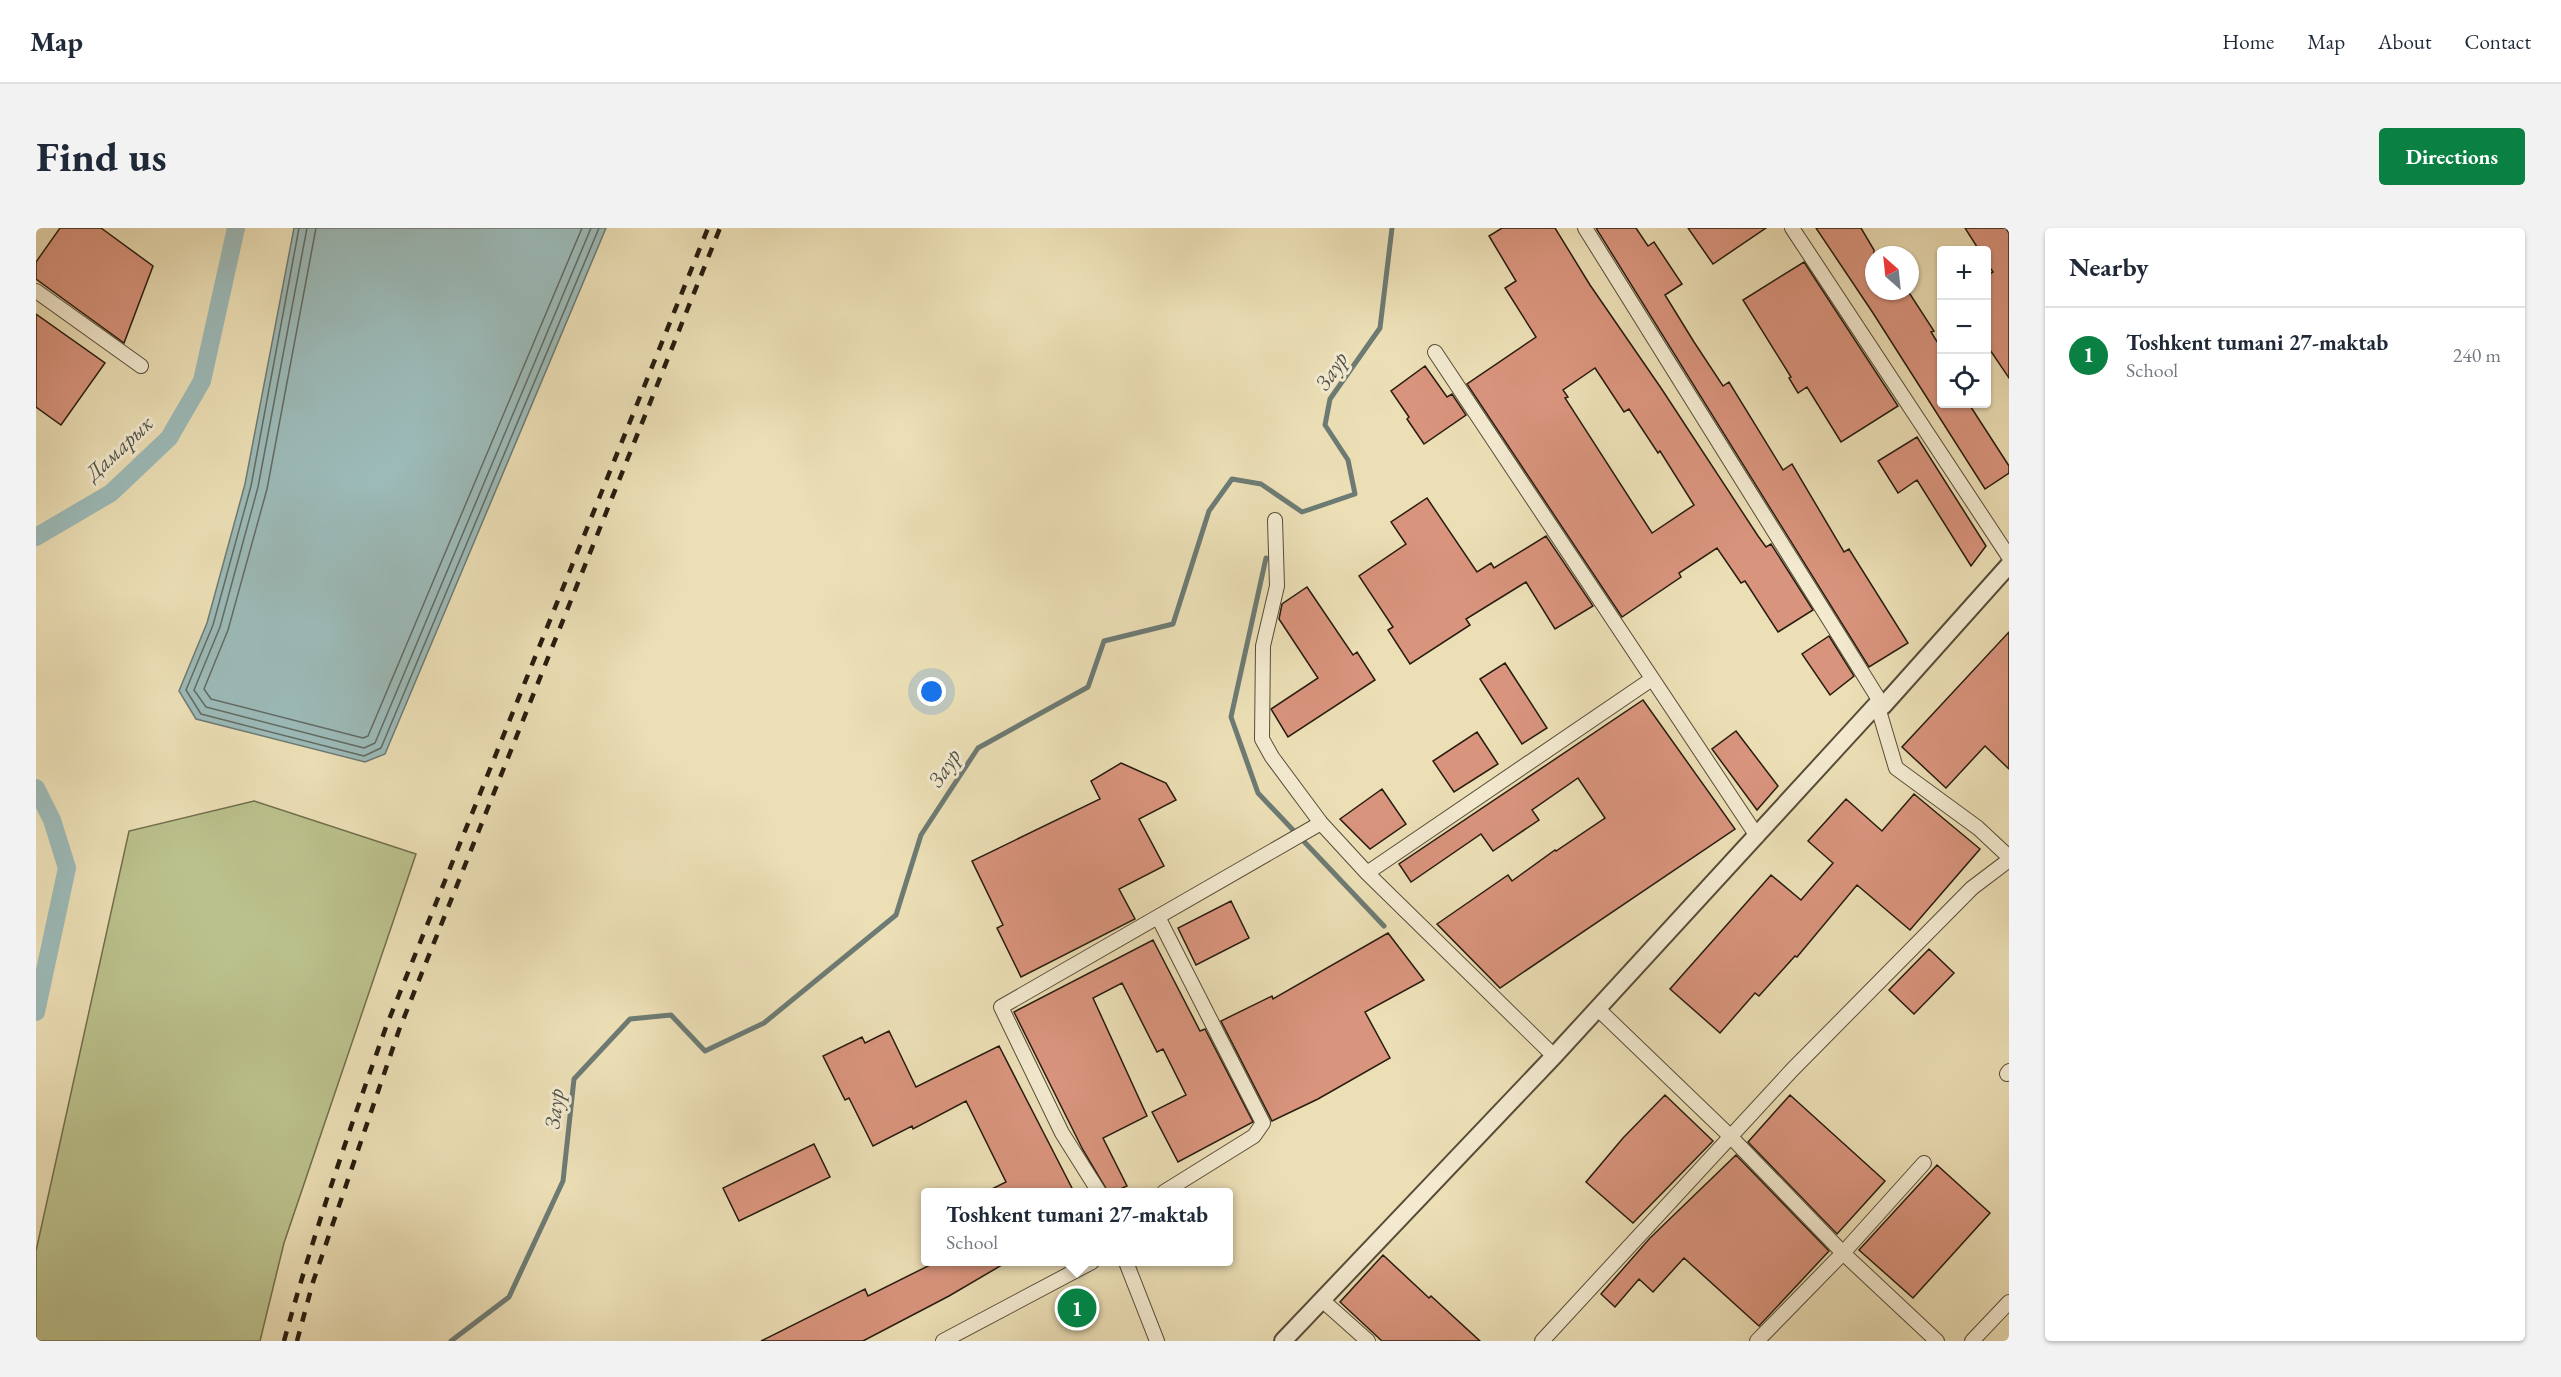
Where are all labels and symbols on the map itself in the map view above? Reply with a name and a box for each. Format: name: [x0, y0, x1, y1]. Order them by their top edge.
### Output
north arrow: [1865, 246, 1919, 300]
water label: Заур: [1308, 346, 1354, 396]
water label: Дамарык: [77, 409, 160, 488]
your location: [917, 677, 946, 706]
water label: Заур: [921, 743, 967, 793]
water label: Заур: [537, 1087, 571, 1131]
pin: 1: [1058, 1286, 1096, 1330]

